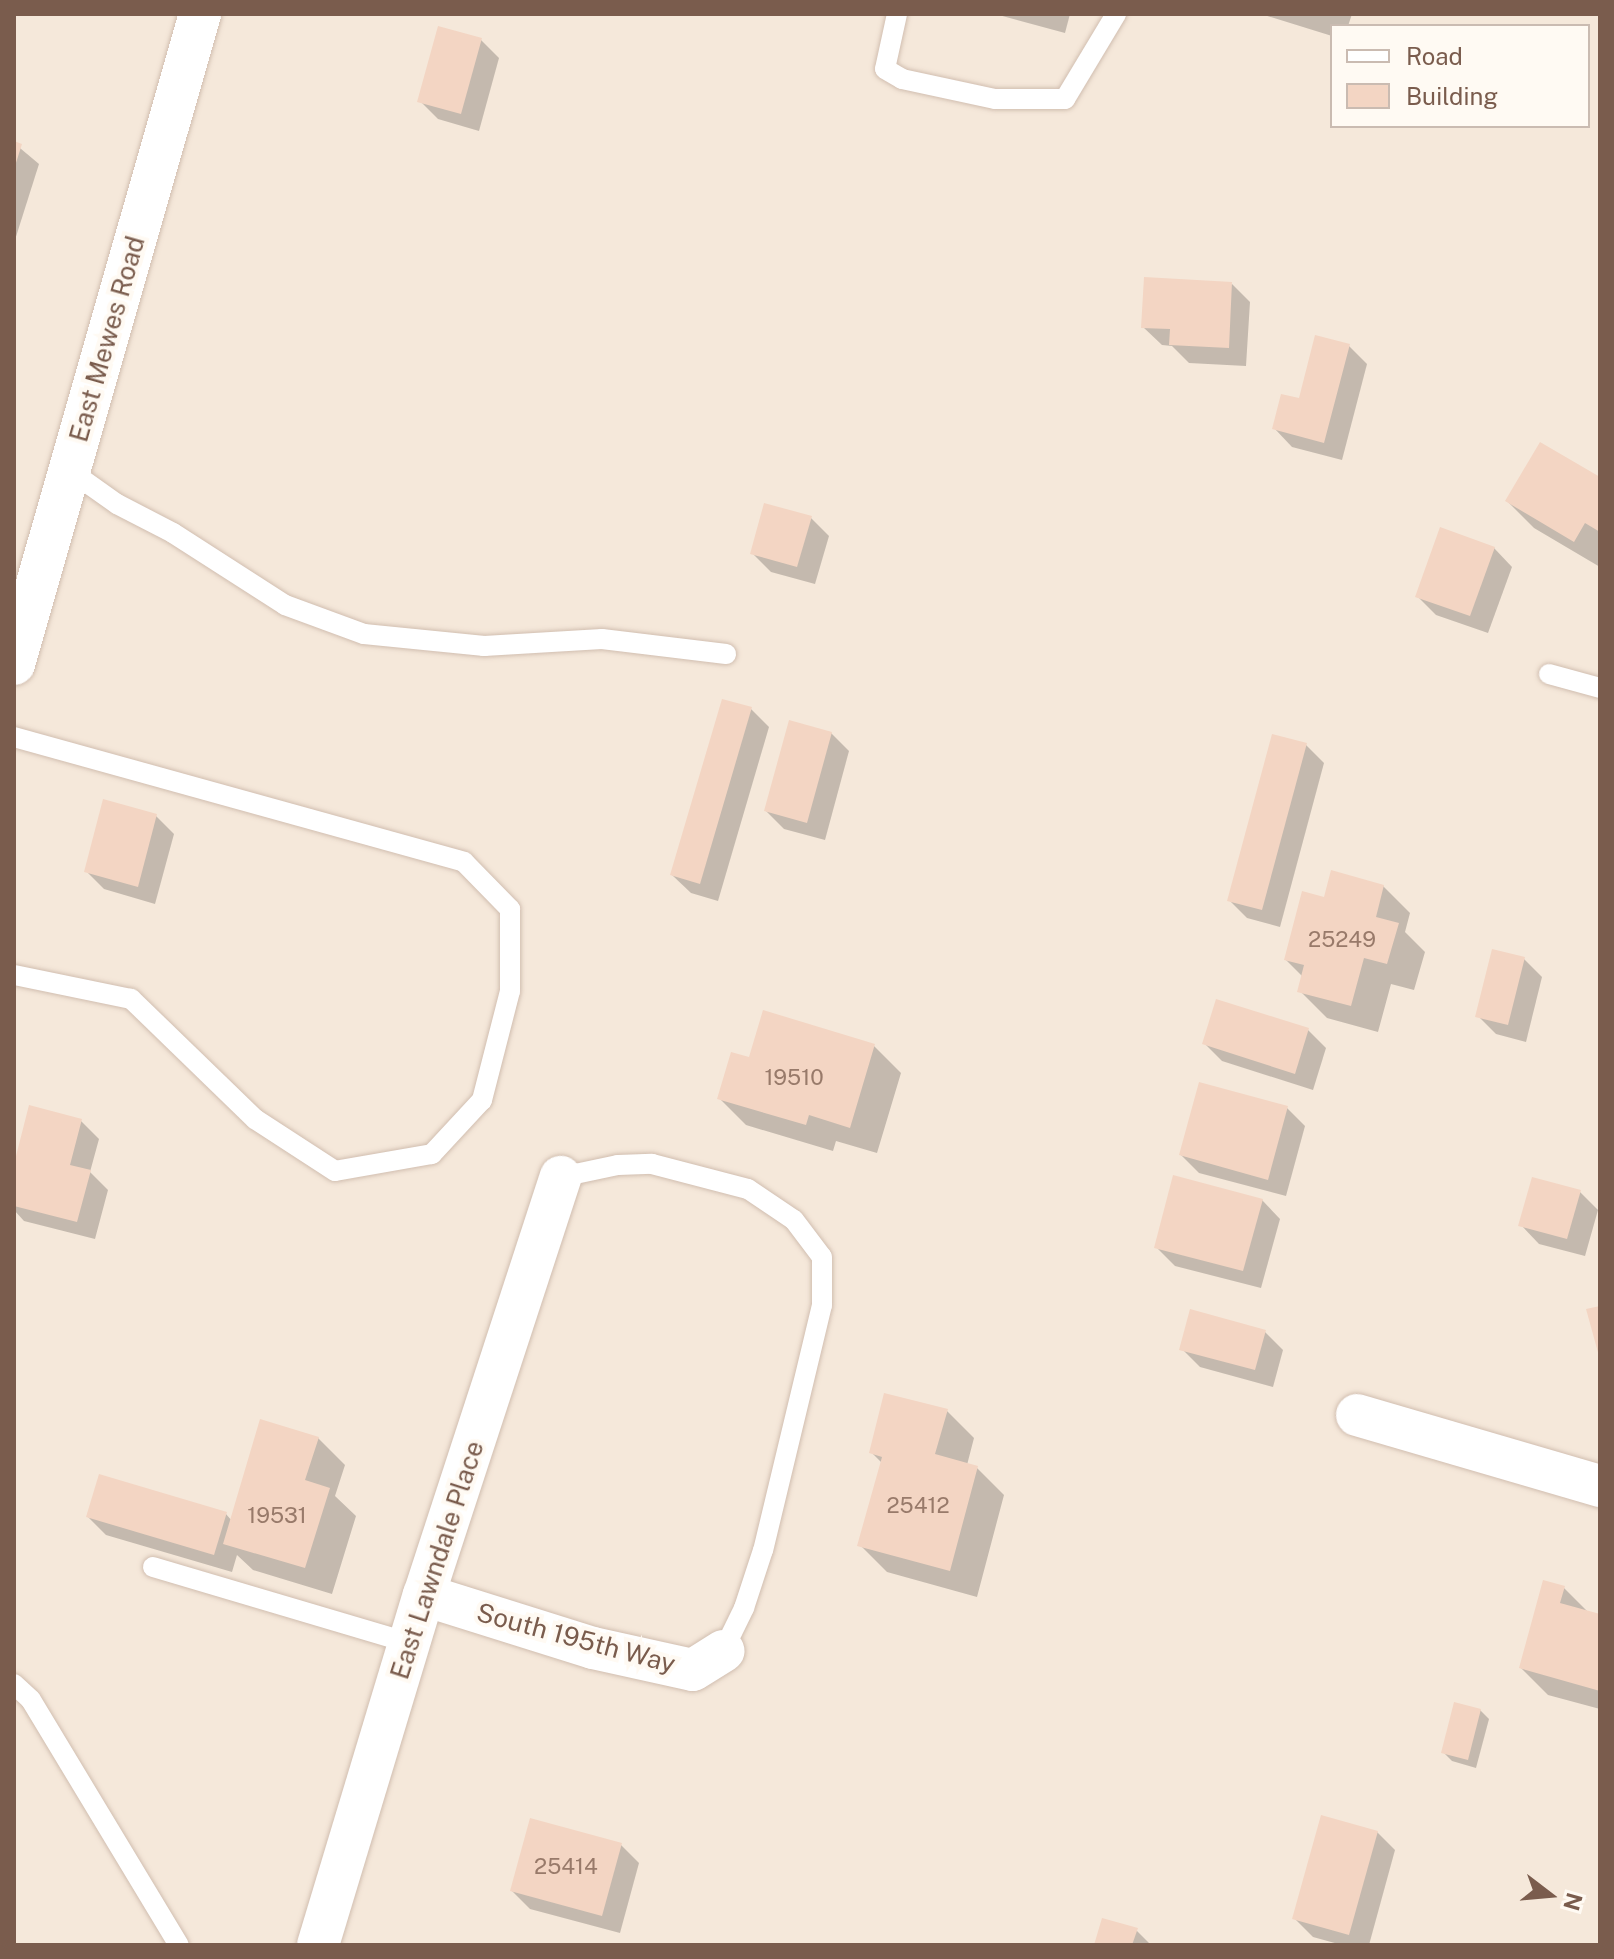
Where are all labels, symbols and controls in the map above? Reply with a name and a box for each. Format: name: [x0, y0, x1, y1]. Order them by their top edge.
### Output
legend: [1330, 24, 1590, 128]
text: Road: [1406, 42, 1463, 70]
text: Building: [1406, 82, 1498, 110]
street label: East Mewes Road: [63, 233, 151, 445]
house number: 25249: [1308, 927, 1376, 953]
house number: 19510: [764, 1065, 824, 1091]
street label: East Lawndale Place: [384, 1437, 490, 1683]
house number: 25412: [886, 1493, 950, 1519]
house number: 19531: [247, 1503, 307, 1529]
street label: South 195th Way: [473, 1596, 679, 1680]
house number: 25414: [534, 1854, 598, 1880]
north arrow: [1510, 1855, 1590, 1935]
text: N: [1558, 1890, 1588, 1913]

